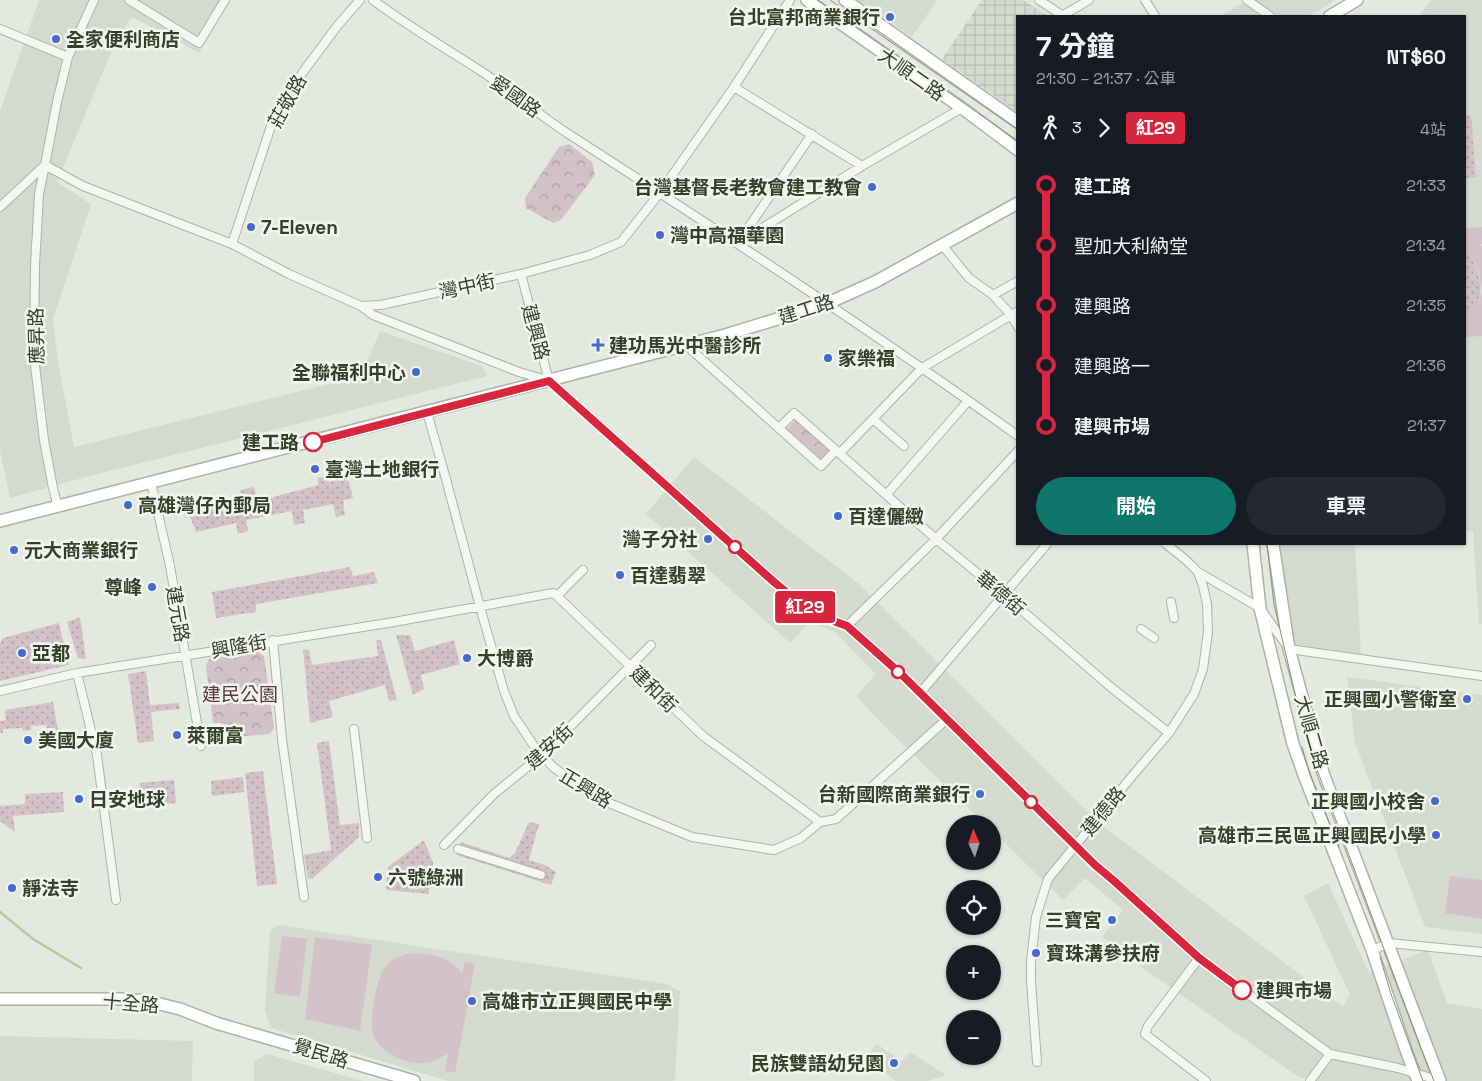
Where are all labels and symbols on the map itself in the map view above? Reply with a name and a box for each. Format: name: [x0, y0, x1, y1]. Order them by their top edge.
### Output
place label: 台北富邦商業銀行: [728, 5, 880, 30]
marker: 台北富邦商業銀行: [884, 11, 896, 23]
place label: 全家便利商店: [66, 27, 180, 52]
marker: 全家便利商店: [50, 33, 62, 45]
street label: 大順二路: [873, 42, 950, 106]
street label: 莊敬路: [263, 70, 312, 132]
street label: 愛國路: [485, 70, 546, 123]
place label: 台灣基督長老教會建工教會: [634, 175, 862, 200]
marker: 台灣基督長老教會建工教會: [866, 181, 878, 193]
place label: 7-Eleven: [261, 215, 338, 240]
marker: 7-Eleven: [245, 221, 257, 233]
place label: 灣中高福華園: [670, 223, 784, 248]
marker: 灣中高福華園: [654, 229, 666, 241]
street label: 灣中街: [437, 268, 498, 305]
street label: 建工路: [775, 289, 837, 330]
street label: 建興路: [516, 301, 555, 363]
street label: 應昇路: [24, 307, 49, 365]
place label: 建功馬光中醫診所: [609, 333, 761, 358]
marker: 建功馬光中醫診所: [591, 338, 605, 352]
place label: 家樂福: [838, 346, 895, 371]
marker: 家樂福: [822, 352, 834, 364]
place label: 全聯福利中心: [292, 360, 406, 385]
marker: 全聯福利中心: [410, 366, 422, 378]
place label: 建工路: [242, 430, 299, 455]
marker: 建工路: [303, 432, 323, 452]
place label: 臺灣土地銀行: [325, 457, 439, 482]
marker: 臺灣土地銀行: [309, 463, 321, 475]
place label: 高雄灣仔內郵局: [138, 493, 271, 518]
marker: 高雄灣仔內郵局: [122, 499, 134, 511]
place label: 百達儷緻: [848, 504, 924, 529]
marker: 百達儷緻: [832, 510, 844, 522]
place label: 灣子分社: [622, 527, 698, 552]
marker: 灣子分社: [702, 533, 714, 545]
place label: 元大商業銀行: [24, 538, 138, 563]
unlabelled marker: [728, 540, 742, 554]
marker: 元大商業銀行: [8, 544, 20, 556]
place label: 百達翡翠: [630, 563, 706, 588]
street label: 華德街: [971, 565, 1031, 621]
marker: 百達翡翠: [614, 569, 626, 581]
place label: 尊峰: [104, 575, 142, 600]
marker: 尊峰: [146, 581, 158, 593]
street label: 建元路: [160, 584, 195, 644]
line badge: 紅29: [776, 591, 834, 623]
street label: 興隆街: [209, 629, 269, 664]
place label: 亞都: [32, 641, 70, 666]
place label: 大博爵: [477, 646, 534, 671]
marker: 亞都: [16, 647, 28, 659]
marker: 大博爵: [461, 652, 473, 664]
street label: 建和街: [624, 661, 683, 718]
unlabelled marker: [891, 665, 905, 679]
park label: 建民公園: [202, 682, 278, 707]
place label: 正興國小警衛室: [1324, 687, 1457, 712]
street label: 大順二路: [1289, 692, 1334, 772]
marker: 正興國小警衛室: [1461, 693, 1473, 705]
street label: 建安街: [520, 718, 579, 775]
place label: 萊爾富: [187, 723, 244, 748]
place label: 美國大廈: [38, 728, 114, 753]
marker: 萊爾富: [171, 729, 183, 741]
marker: 美國大廈: [22, 734, 34, 746]
street label: 正興路: [555, 763, 617, 814]
street label: 建德路: [1076, 781, 1131, 841]
place label: 台新國際商業銀行: [818, 782, 970, 807]
place label: 日安地球: [89, 787, 165, 812]
marker: 台新國際商業銀行: [974, 788, 986, 800]
place label: 正興國小校舍: [1311, 789, 1425, 814]
marker: 日安地球: [73, 793, 85, 805]
unlabelled marker: [1024, 795, 1038, 809]
marker: 正興國小校舍: [1429, 795, 1441, 807]
north arrow: [946, 815, 1001, 870]
place label: 高雄市三民區正興國民小學: [1198, 823, 1426, 848]
marker: 高雄市三民區正興國民小學: [1430, 829, 1442, 841]
place label: 六號綠洲: [388, 865, 464, 890]
marker: 六號綠洲: [372, 871, 384, 883]
place label: 靜法寺: [22, 876, 79, 901]
marker: 靜法寺: [6, 882, 18, 894]
place label: 三寶宮: [1045, 908, 1102, 933]
marker: 三寶宮: [1106, 914, 1118, 926]
place label: 寶珠溝參扶府: [1046, 941, 1160, 966]
marker: 寶珠溝參扶府: [1030, 947, 1042, 959]
place label: 建興市場: [1256, 978, 1332, 1003]
marker: 建興市場: [1232, 980, 1252, 1000]
street label: 十全路: [101, 989, 160, 1018]
place label: 高雄市立正興國民中學: [482, 989, 672, 1014]
marker: 高雄市立正興國民中學: [466, 995, 478, 1007]
street label: 覺民路: [290, 1033, 352, 1074]
place label: 民族雙語幼兒園: [751, 1051, 884, 1076]
marker: 民族雙語幼兒園: [888, 1057, 900, 1069]

